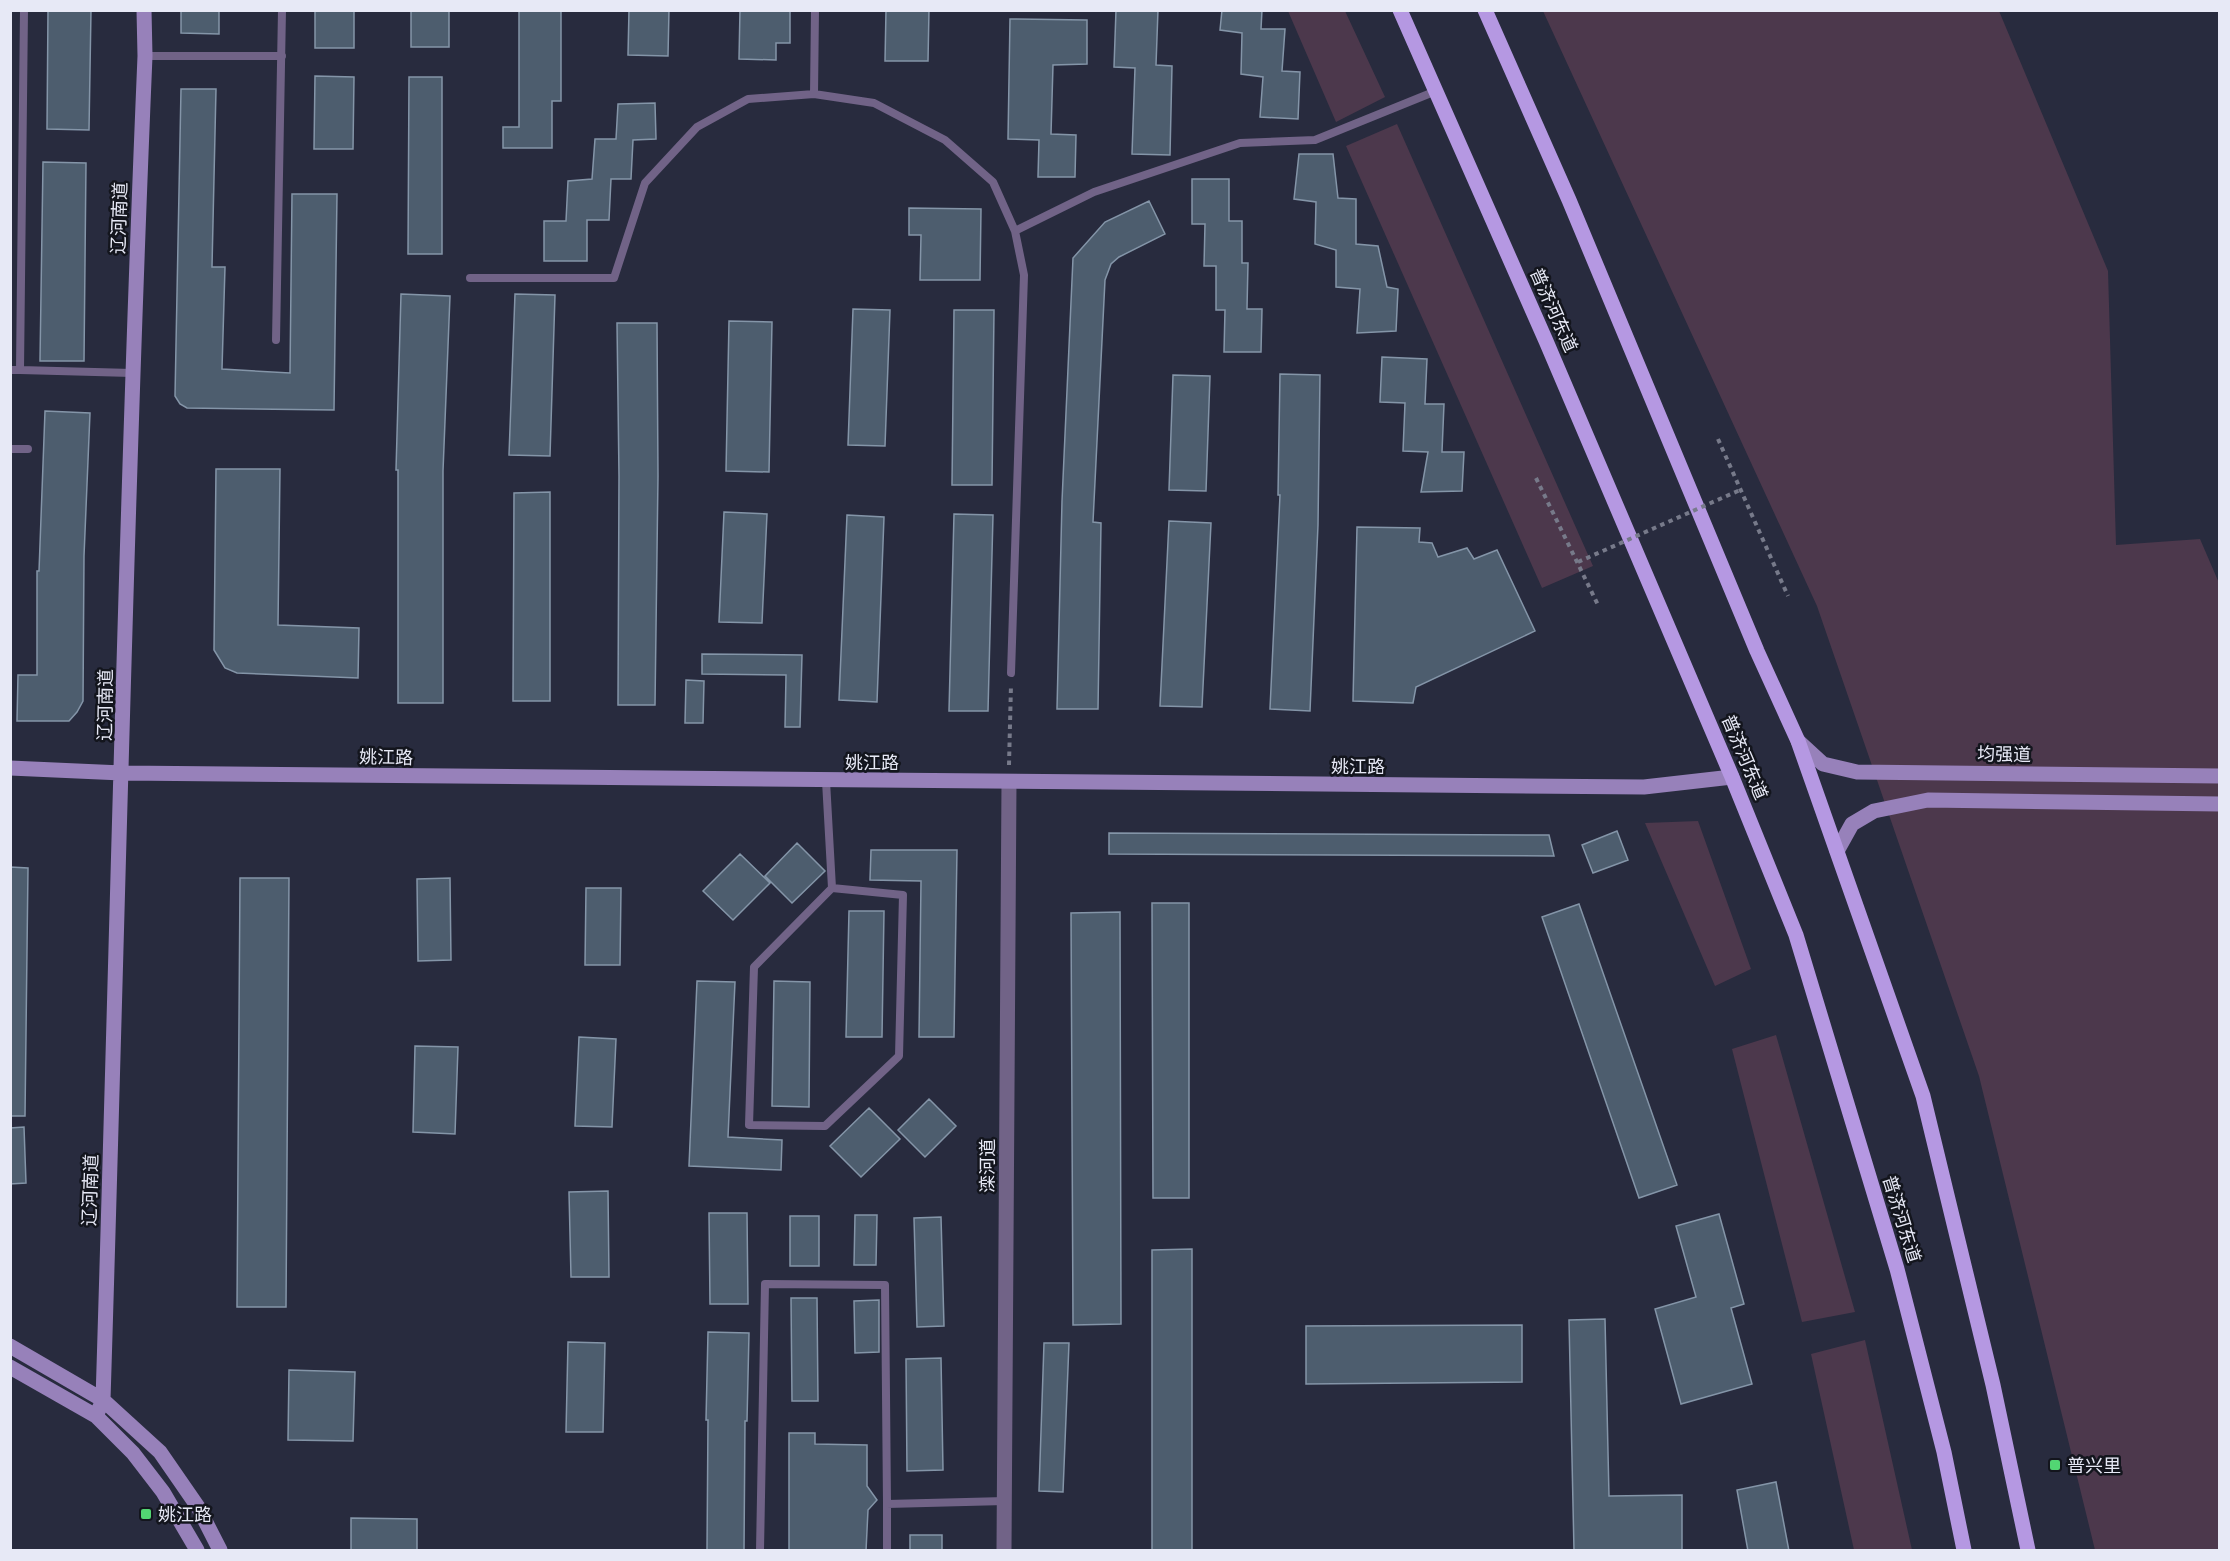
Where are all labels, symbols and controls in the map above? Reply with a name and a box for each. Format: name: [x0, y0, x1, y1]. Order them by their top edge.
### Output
street label: 辽河南道: [106, 182, 132, 254]
street label: 普济河东道: [1525, 264, 1583, 356]
street label: 辽河南道: [93, 669, 117, 741]
street label: 普济河东道: [1717, 711, 1773, 803]
street label: 均强道: [1977, 742, 2031, 766]
street label: 姚江路: [359, 745, 413, 769]
street label: 姚江路: [845, 751, 899, 774]
street label: 姚江路: [1331, 755, 1385, 778]
street label: 滦河道: [976, 1139, 999, 1193]
street label: 辽河南道: [77, 1154, 103, 1226]
street label: 普济河东道: [1878, 1173, 1926, 1265]
place label: 普兴里: [2067, 1454, 2121, 1477]
marker: 普兴里: [2048, 1458, 2062, 1472]
place label: 姚江路: [158, 1503, 212, 1526]
marker: 姚江路: [139, 1507, 153, 1521]

